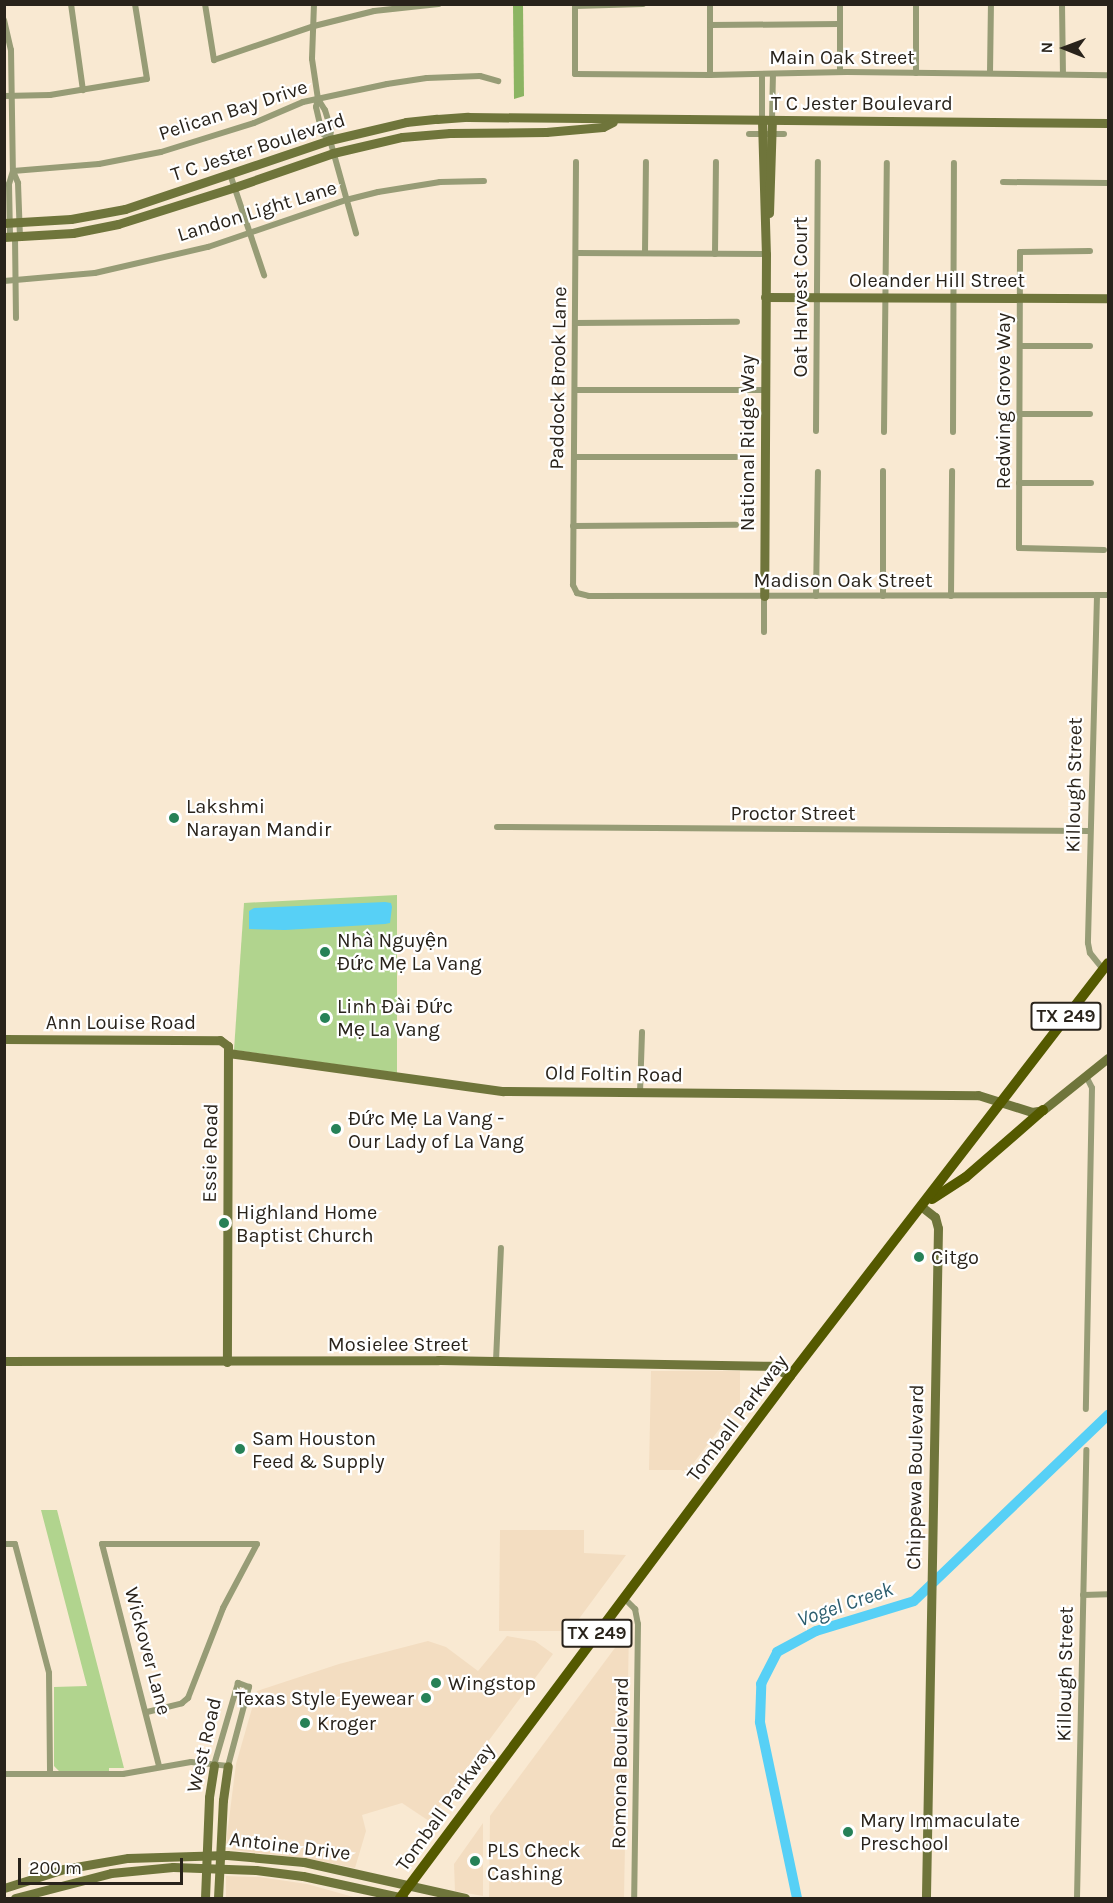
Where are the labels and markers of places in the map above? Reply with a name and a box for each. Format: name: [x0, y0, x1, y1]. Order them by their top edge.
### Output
place label: Lakshmi Narayan Mandir: [186, 795, 331, 842]
marker: Lakshmi Narayan Mandir: [167, 811, 181, 825]
place label: Nhà Nguyện Đức Mẹ La Vang: [337, 928, 479, 975]
marker: Nhà Nguyện Đức Mẹ La Vang: [318, 945, 332, 959]
place label: Linh Đài Đức Mẹ La Vang: [337, 994, 452, 1041]
marker: Linh Đài Đức Mẹ La Vang: [318, 1011, 332, 1025]
place label: Đức Mẹ La Vang - Our Lady of La Vang: [348, 1106, 524, 1153]
marker: Đức Mẹ La Vang - Our Lady of La Vang: [329, 1122, 343, 1136]
place label: Highland Home Baptist Church: [236, 1200, 377, 1247]
marker: Highland Home Baptist Church: [217, 1216, 231, 1230]
place label: Citgo: [931, 1245, 979, 1269]
marker: Citgo: [912, 1250, 926, 1264]
place label: Sam Houston Feed & Supply: [252, 1426, 385, 1473]
marker: Sam Houston Feed & Supply: [233, 1442, 247, 1456]
place label: Wingstop: [448, 1671, 536, 1695]
marker: Wingstop: [429, 1676, 443, 1690]
place label: Texas Style Eyewear: [235, 1686, 414, 1710]
marker: Texas Style Eyewear: [419, 1691, 433, 1705]
place label: Kroger: [317, 1711, 376, 1735]
marker: Kroger: [298, 1716, 312, 1730]
place label: Mary Immaculate Preschool: [860, 1808, 1020, 1855]
marker: Mary Immaculate Preschool: [841, 1825, 855, 1839]
place label: PLS Check Cashing: [487, 1838, 580, 1885]
marker: PLS Check Cashing: [468, 1854, 482, 1868]

